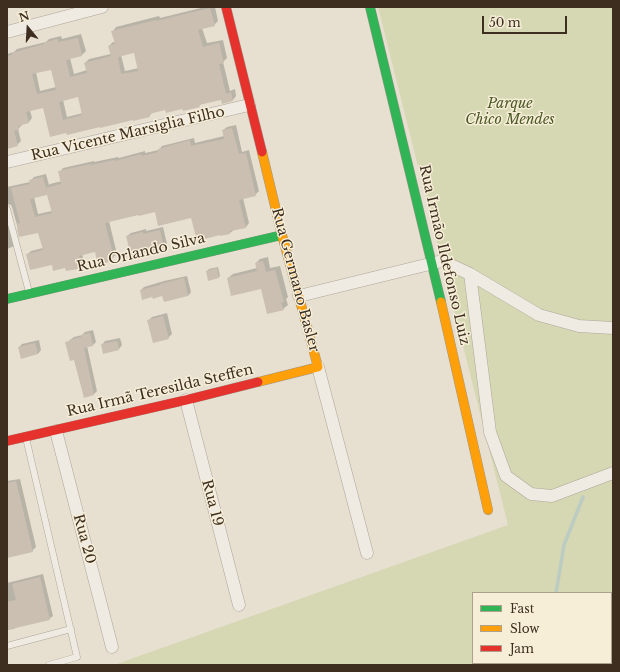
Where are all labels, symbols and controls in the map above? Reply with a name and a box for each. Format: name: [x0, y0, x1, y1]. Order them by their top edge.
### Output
north arrow: [8, 8, 48, 48]
text: N: [17, 8, 31, 25]
scale bar: [484, 8, 569, 34]
text: 50 m: [489, 15, 521, 30]
park label: Parque Chico Mendes: [465, 96, 555, 128]
street label: Rua Vicente Marsiglia Filho: [30, 104, 226, 164]
street label: Rua Irmão Ildefonso Luiz: [415, 163, 473, 347]
street label: Rua Germano Basler: [268, 206, 322, 354]
street label: Rua Orlando Silva: [75, 230, 207, 276]
street label: Rua Irmã Teresilda Steffen: [65, 361, 255, 421]
street label: Rua 19: [198, 478, 226, 528]
street label: Rua 20: [69, 512, 99, 566]
legend: [472, 592, 612, 664]
text: Fast: [510, 601, 534, 616]
text: Slow: [510, 621, 539, 636]
text: Jam: [510, 641, 534, 656]

